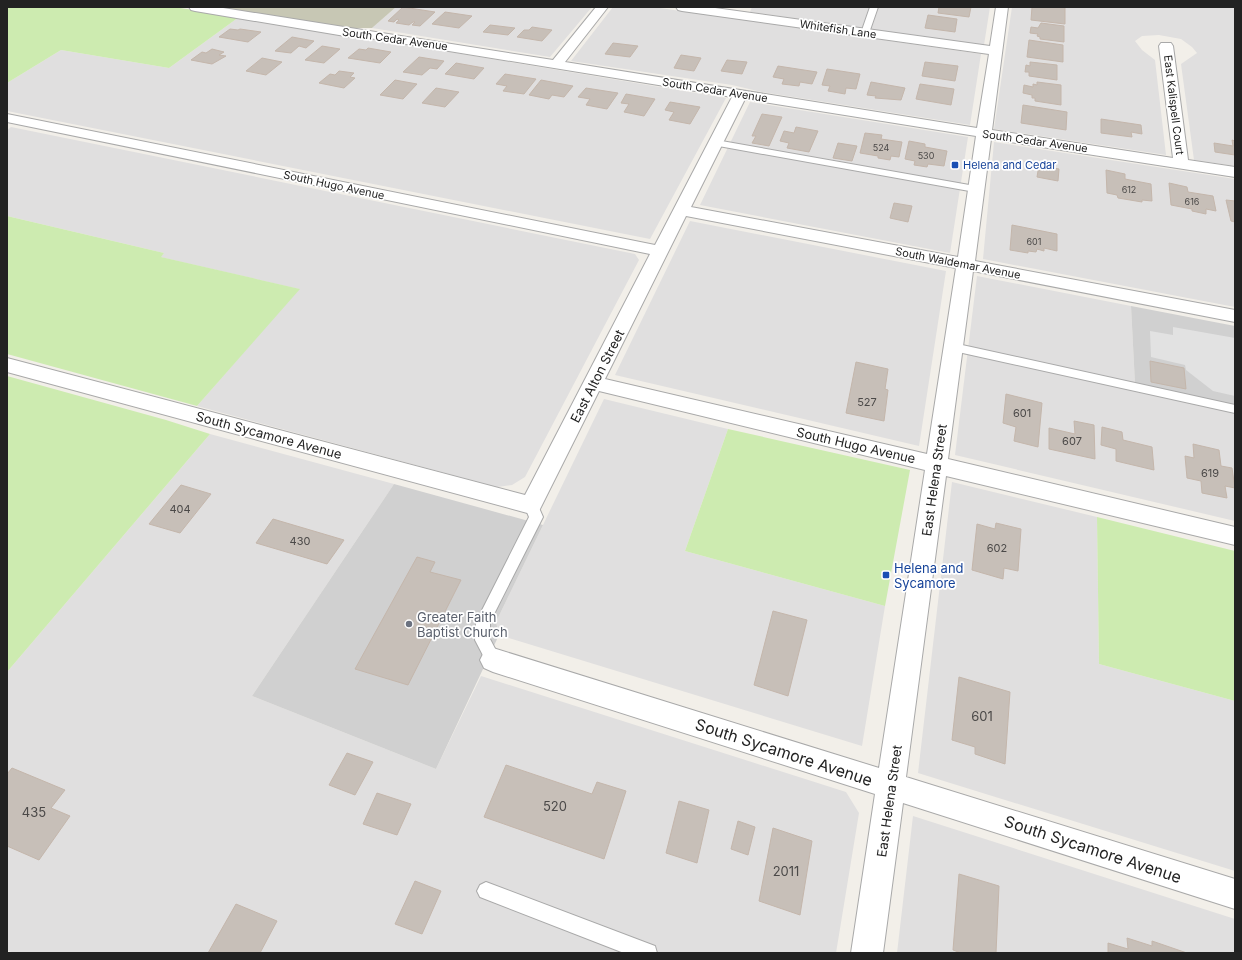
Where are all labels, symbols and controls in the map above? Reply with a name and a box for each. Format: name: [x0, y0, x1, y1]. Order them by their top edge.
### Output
street label: Whitefish Lane: [799, 17, 877, 41]
street label: South Cedar Avenue: [341, 25, 449, 53]
street label: East Kalispell Court: [1161, 54, 1187, 156]
street label: South Cedar Avenue: [661, 75, 769, 105]
street label: South Cedar Avenue: [981, 127, 1089, 155]
house number: 524: [873, 142, 889, 153]
house number: 530: [918, 150, 935, 161]
place label: Helena and Cedar: [963, 158, 1056, 172]
marker: Helena and Cedar: [950, 160, 960, 170]
street label: South Hugo Avenue: [282, 167, 386, 203]
house number: 612: [1122, 184, 1136, 195]
house number: 616: [1185, 196, 1200, 207]
house number: 601: [1027, 236, 1041, 247]
street label: South Waldemar Avenue: [894, 244, 1022, 282]
street label: East Alton Street: [567, 327, 627, 425]
house number: 527: [857, 395, 877, 409]
house number: 601: [1013, 406, 1031, 420]
street label: South Sycamore Avenue: [194, 408, 344, 462]
street label: South Hugo Avenue: [795, 423, 917, 467]
street label: East Helena Street: [918, 423, 950, 537]
house number: 607: [1062, 434, 1082, 448]
house number: 619: [1201, 466, 1219, 480]
house number: 404: [169, 502, 191, 516]
house number: 430: [290, 534, 310, 548]
house number: 602: [987, 541, 1007, 555]
place label: Helena and Sycamore: [894, 560, 964, 591]
marker: Helena and Sycamore: [881, 570, 891, 580]
place label: Greater Faith Baptist Church: [417, 609, 508, 640]
marker: Greater Faith Baptist Church: [404, 619, 414, 629]
house number: 601: [971, 708, 993, 724]
street label: South Sycamore Avenue: [693, 714, 875, 790]
street label: East Helena Street: [873, 744, 905, 858]
house number: 520: [543, 798, 567, 814]
house number: 435: [22, 804, 46, 820]
street label: South Sycamore Avenue: [1002, 811, 1184, 887]
house number: 2011: [773, 863, 799, 879]

